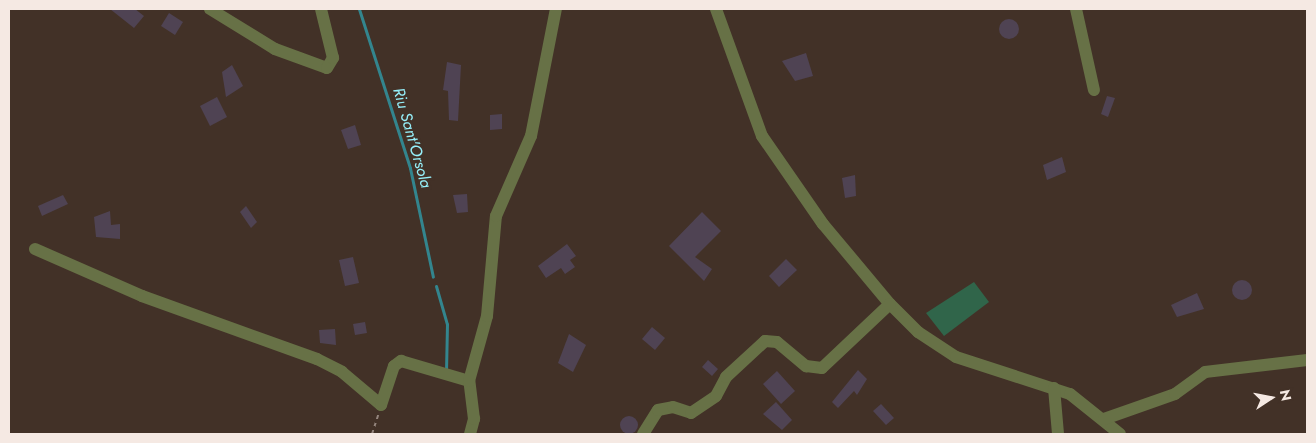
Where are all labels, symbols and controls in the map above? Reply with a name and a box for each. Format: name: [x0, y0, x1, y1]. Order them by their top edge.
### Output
water label: Riu Sant'Orsola: [388, 86, 436, 190]
north arrow: [1246, 373, 1296, 423]
text: N: [1275, 388, 1297, 403]

